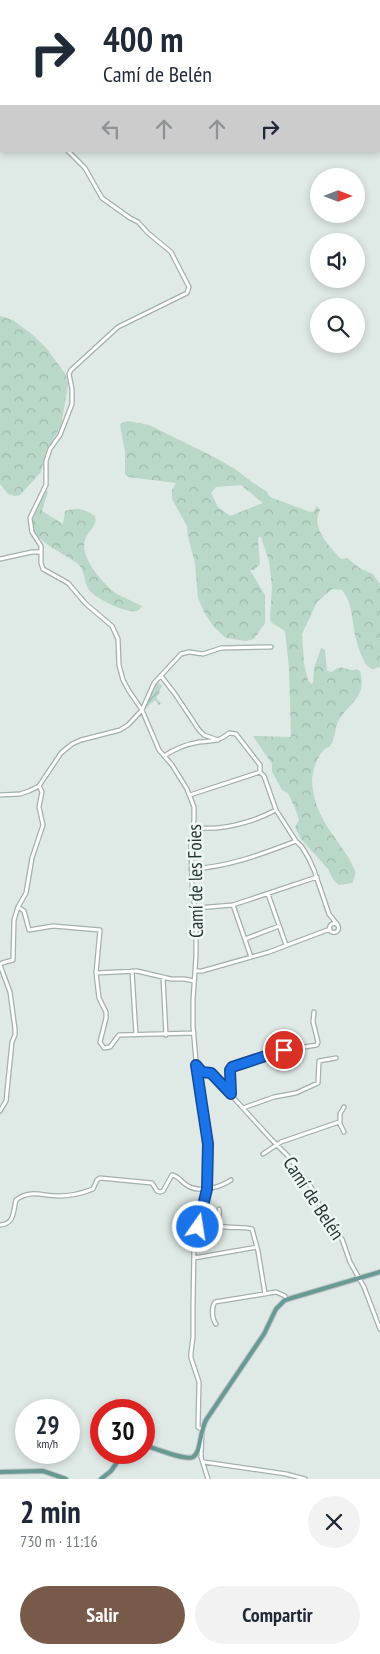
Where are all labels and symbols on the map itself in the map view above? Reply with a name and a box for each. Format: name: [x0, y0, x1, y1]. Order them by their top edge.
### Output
north arrow: [310, 168, 365, 222]
street label: Camí de les Foies: [182, 824, 208, 938]
pin: [263, 1029, 305, 1071]
street label: Camí de Belén: [278, 1152, 350, 1244]
position arrow: [171, 1200, 223, 1252]
speed limit sign: 30: [90, 1399, 155, 1464]

